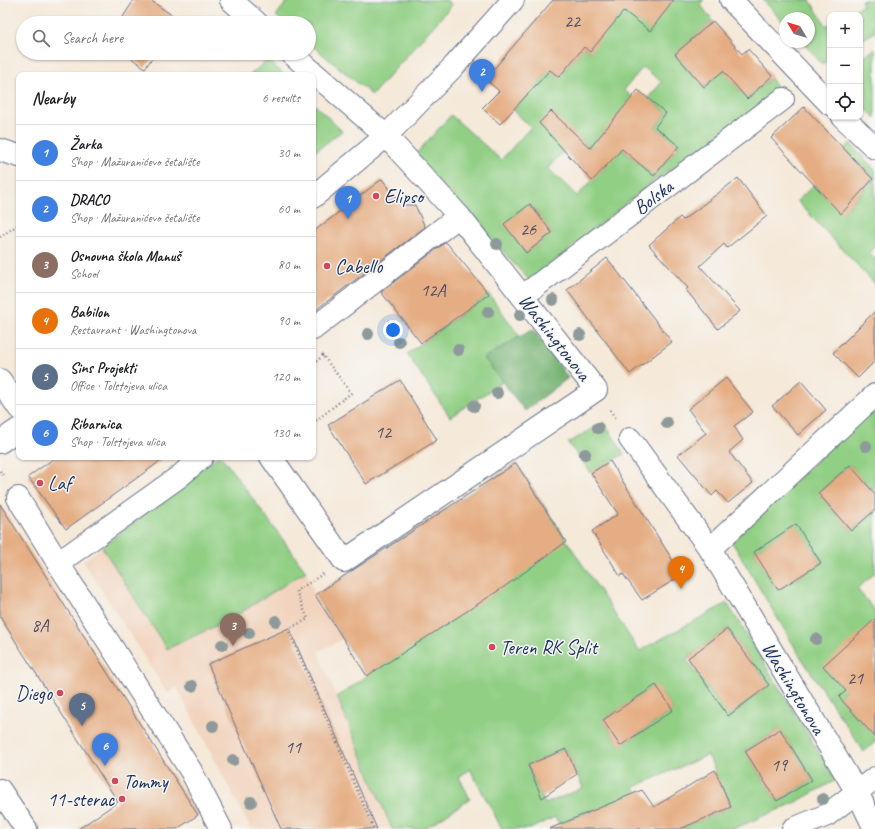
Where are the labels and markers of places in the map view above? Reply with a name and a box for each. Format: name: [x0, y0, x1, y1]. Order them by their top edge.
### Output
pin: 2: [469, 59, 495, 92]
place label: Elipso: [384, 184, 425, 209]
pin: 1: [335, 186, 361, 219]
marker: Elipso: [371, 191, 381, 201]
place label: Cabello: [335, 254, 383, 279]
marker: Cabello: [322, 261, 332, 271]
place label: Laf: [48, 471, 75, 496]
marker: Laf: [35, 478, 45, 488]
pin: 4: [668, 556, 694, 589]
pin: 3: [220, 613, 246, 646]
place label: Teren RK Split: [500, 635, 599, 660]
marker: Teren RK Split: [487, 642, 497, 652]
place label: Diego: [16, 681, 53, 706]
marker: Diego: [55, 688, 65, 698]
pin: 5: [69, 693, 95, 726]
pin: 6: [92, 733, 118, 766]
place label: Tommy: [123, 769, 170, 794]
marker: Tommy: [110, 776, 120, 786]
place label: 11-sterac: [47, 787, 115, 812]
marker: 11-sterac: [117, 794, 127, 804]

